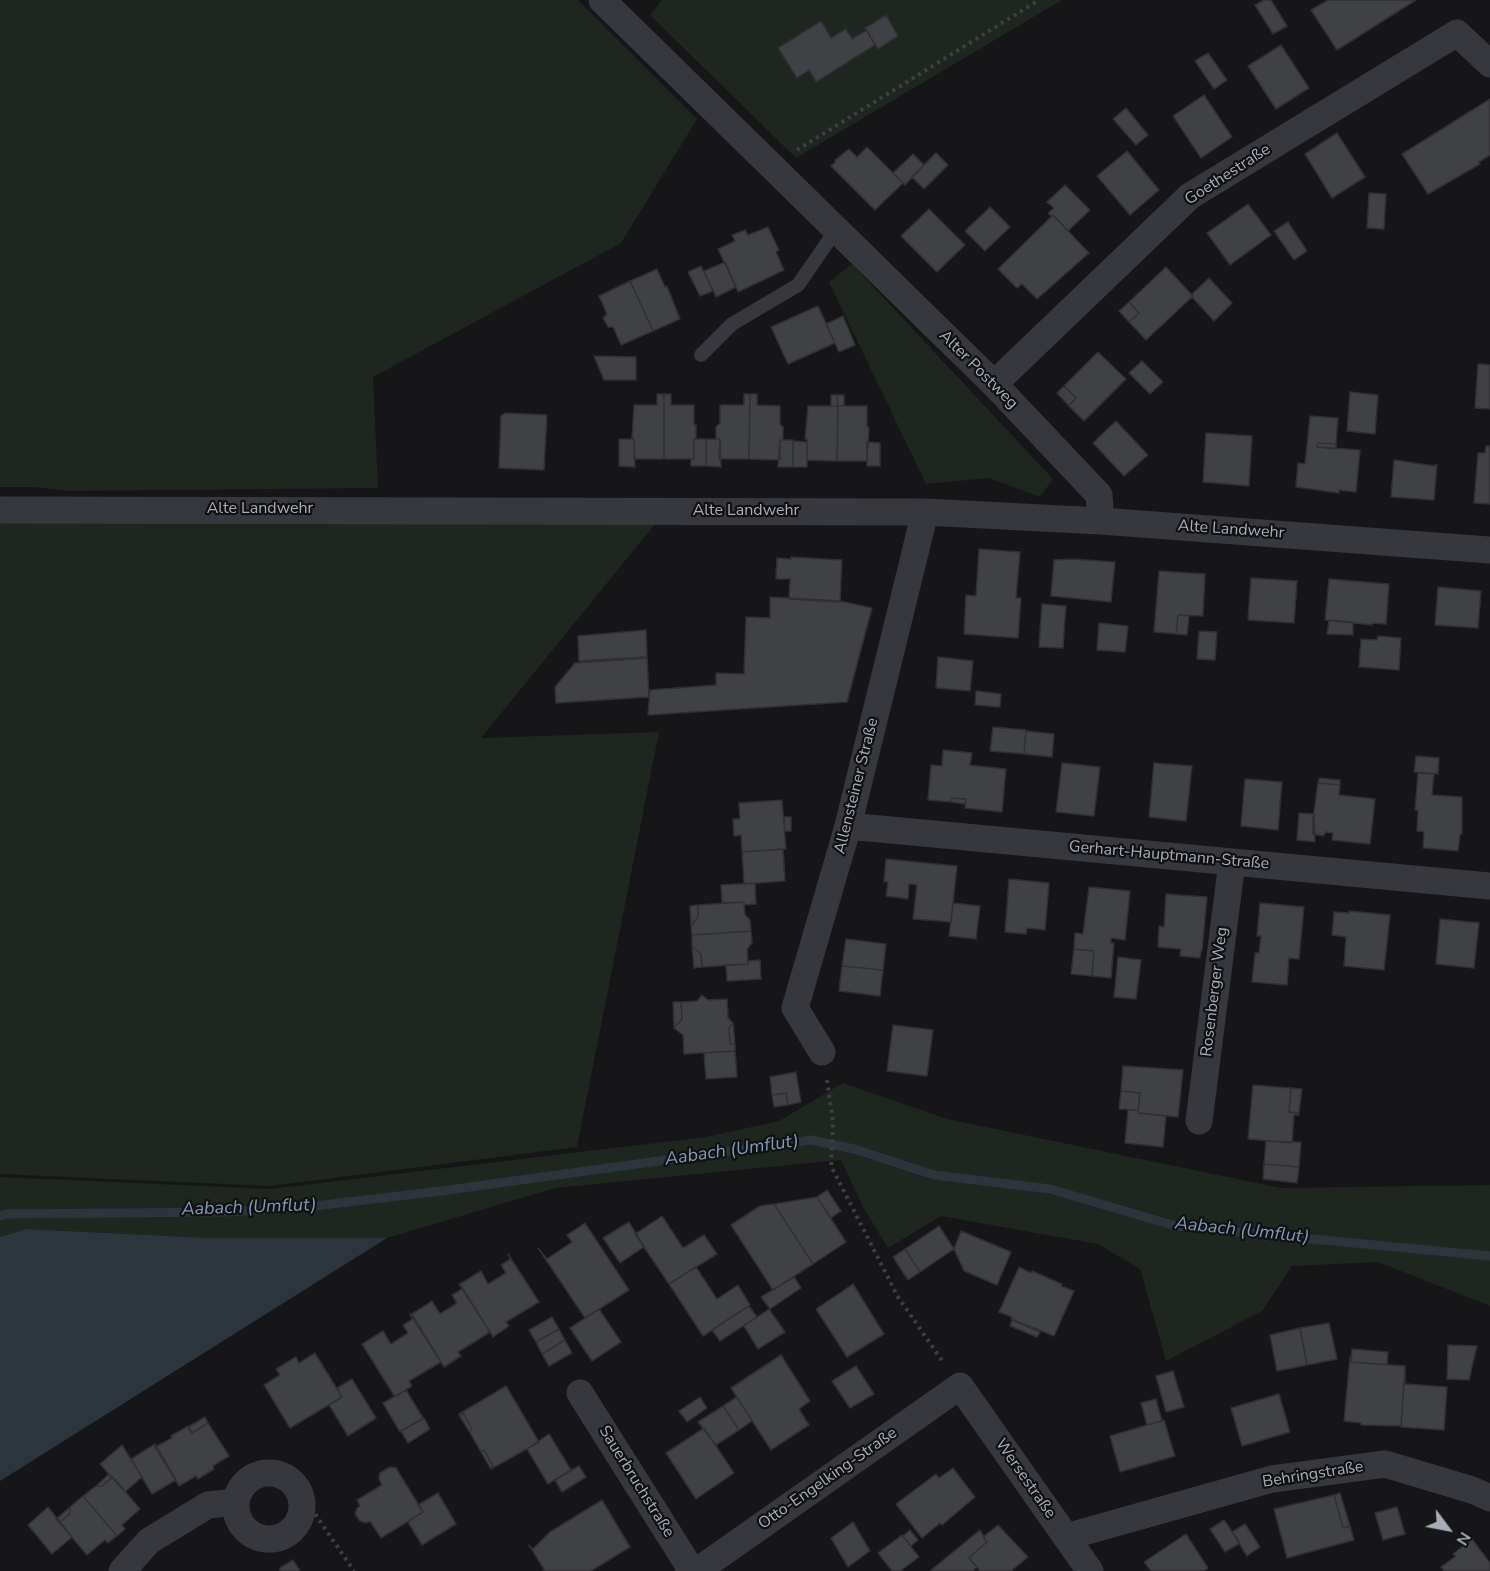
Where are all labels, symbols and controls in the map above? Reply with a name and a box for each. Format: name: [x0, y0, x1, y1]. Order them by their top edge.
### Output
street label: Goethestraße: [1182, 140, 1274, 210]
street label: Alter Postweg: [935, 327, 1021, 413]
street label: Alte Landwehr: [207, 499, 313, 519]
street label: Alte Landwehr: [693, 501, 799, 521]
street label: Alte Landwehr: [1177, 517, 1285, 543]
street label: Allensteiner Straße: [831, 716, 883, 856]
street label: Gerhart-Hauptmann-Straße: [1068, 838, 1270, 874]
street label: Rosenberger Weg: [1198, 926, 1232, 1058]
water label: Aabach (Umflut): [664, 1131, 800, 1171]
water label: Aabach (Umflut): [181, 1195, 317, 1221]
water label: Aabach (Umflut): [1174, 1213, 1310, 1249]
street label: Sauerbruchstraße: [594, 1423, 678, 1541]
street label: Otto-Engelking-Straße: [755, 1424, 901, 1534]
street label: Wersestraße: [991, 1436, 1059, 1522]
street label: Behringstraße: [1261, 1458, 1365, 1492]
north arrow: [1418, 1499, 1478, 1559]
text: N: [1451, 1528, 1476, 1549]

